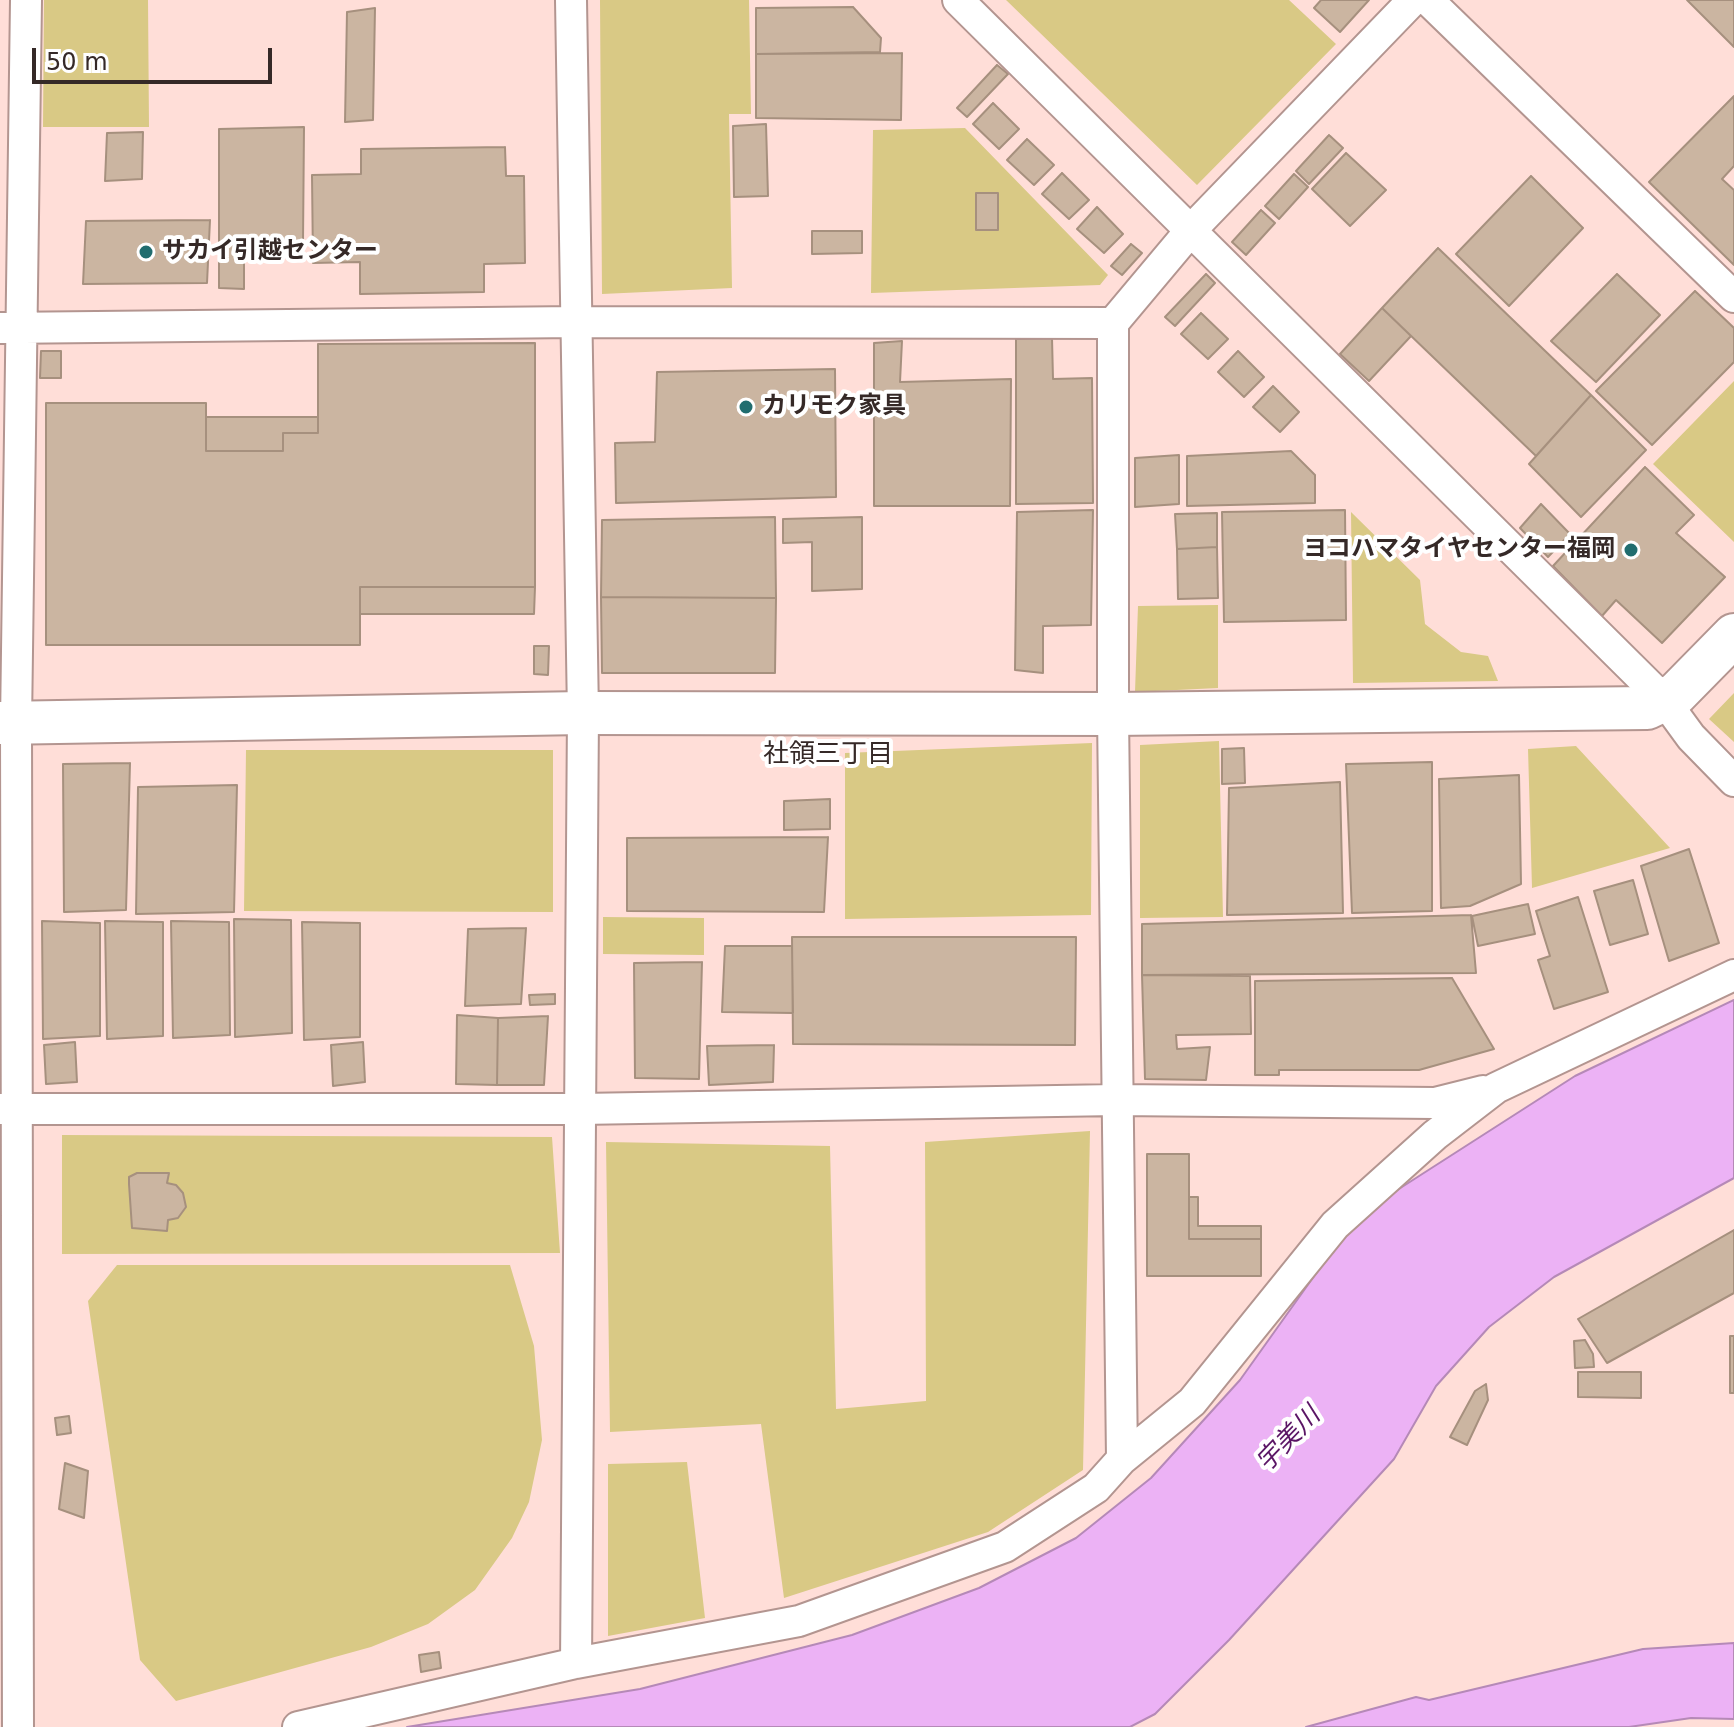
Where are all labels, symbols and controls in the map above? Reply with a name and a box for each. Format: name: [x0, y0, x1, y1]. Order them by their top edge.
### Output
scale bar: [36, 32, 276, 82]
text: 50 m: [46, 48, 108, 76]
place label: サカイ引越センター: [162, 238, 378, 266]
marker: サカイ引越センター: [137, 243, 155, 261]
place label: カリモク家具: [762, 393, 906, 421]
marker: カリモク家具: [737, 398, 755, 416]
place label: ヨコハマタイヤセンター福岡: [1303, 536, 1615, 564]
marker: ヨコハマタイヤセンター福岡: [1622, 541, 1640, 559]
district label: 社領三丁目: [763, 739, 893, 771]
water label: 宇美川: [1251, 1401, 1327, 1479]

